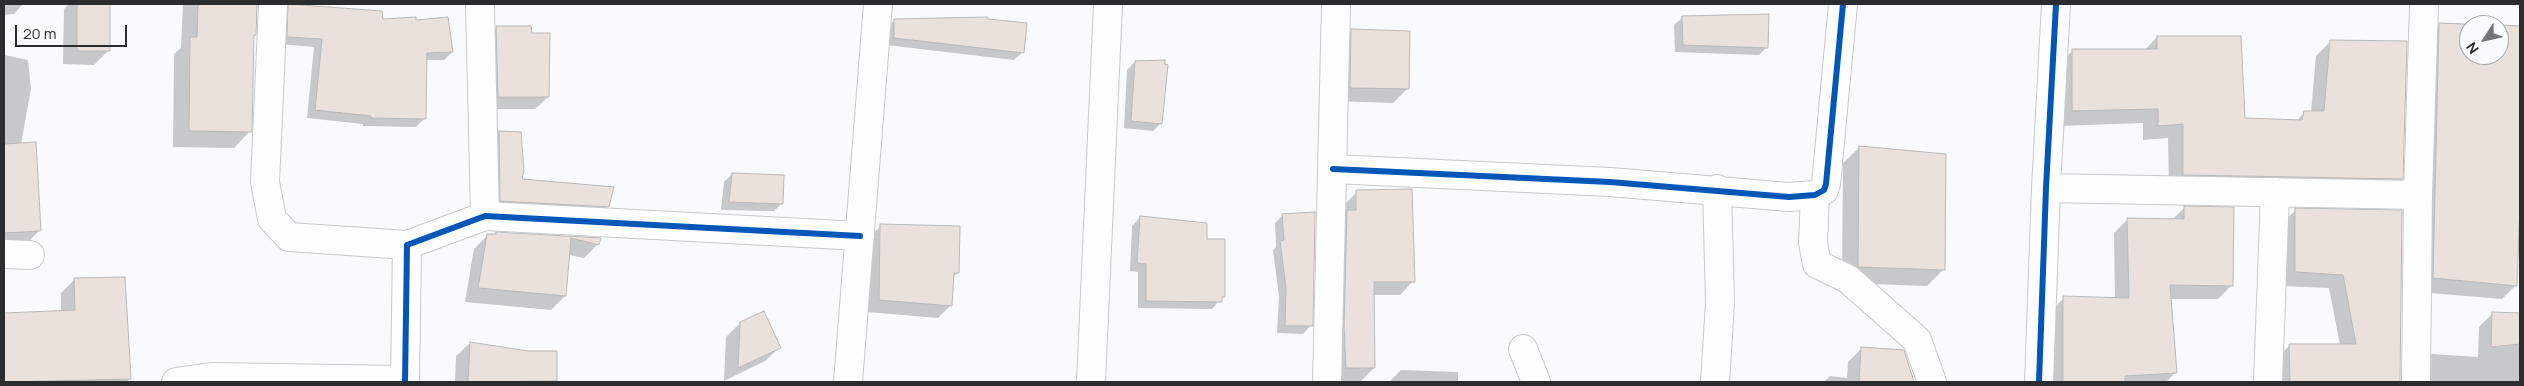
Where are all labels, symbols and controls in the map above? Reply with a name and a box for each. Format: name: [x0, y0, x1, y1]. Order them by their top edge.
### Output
scale bar: [18, 15, 130, 47]
north arrow: [2459, 15, 2509, 65]
text: 20 m: [23, 23, 56, 44]
text: N: [2461, 39, 2483, 58]

